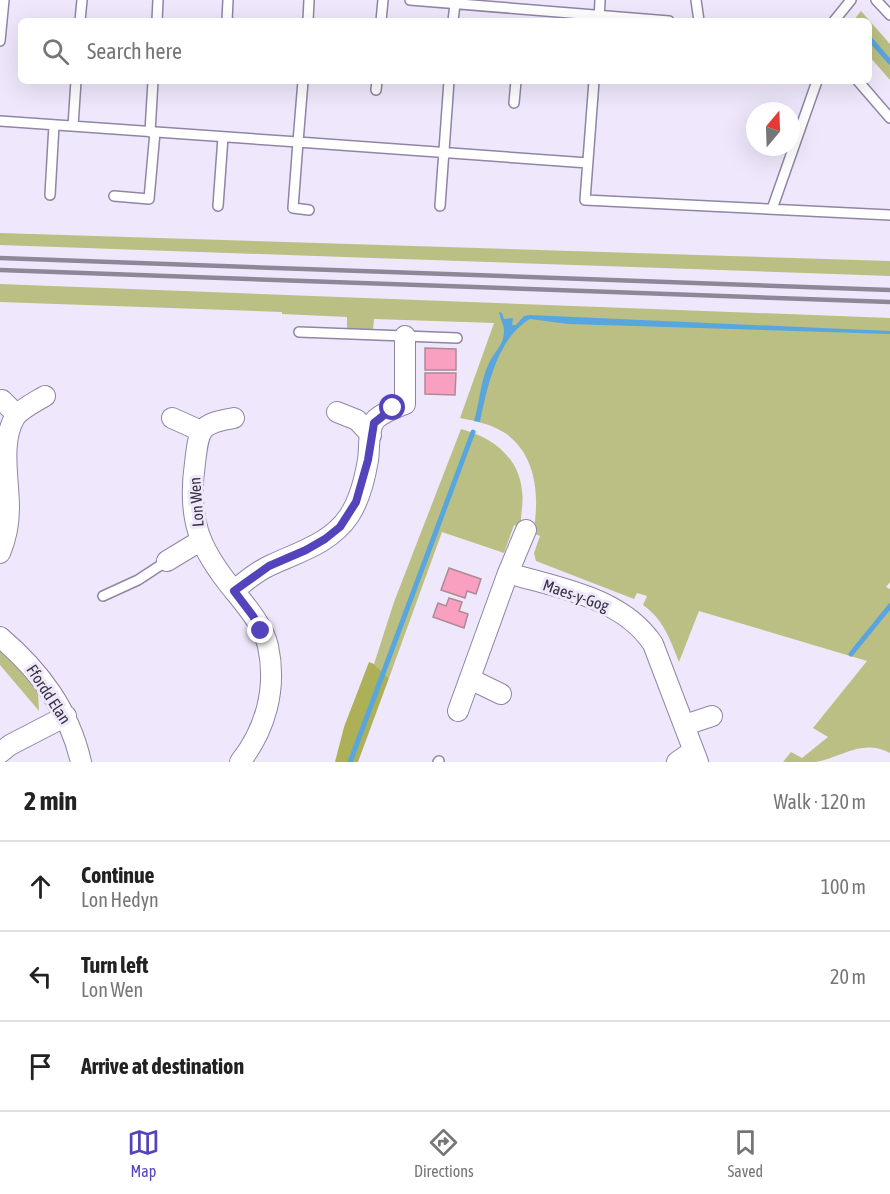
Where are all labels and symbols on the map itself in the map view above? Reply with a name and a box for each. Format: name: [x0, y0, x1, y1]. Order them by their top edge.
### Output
north arrow: [746, 102, 800, 156]
route start: [379, 394, 405, 420]
street label: Lon Wen: [185, 477, 207, 527]
street label: Maes-y-Gog: [540, 575, 611, 616]
route end: [247, 617, 273, 643]
street label: Ffordd Elan: [23, 661, 75, 727]

